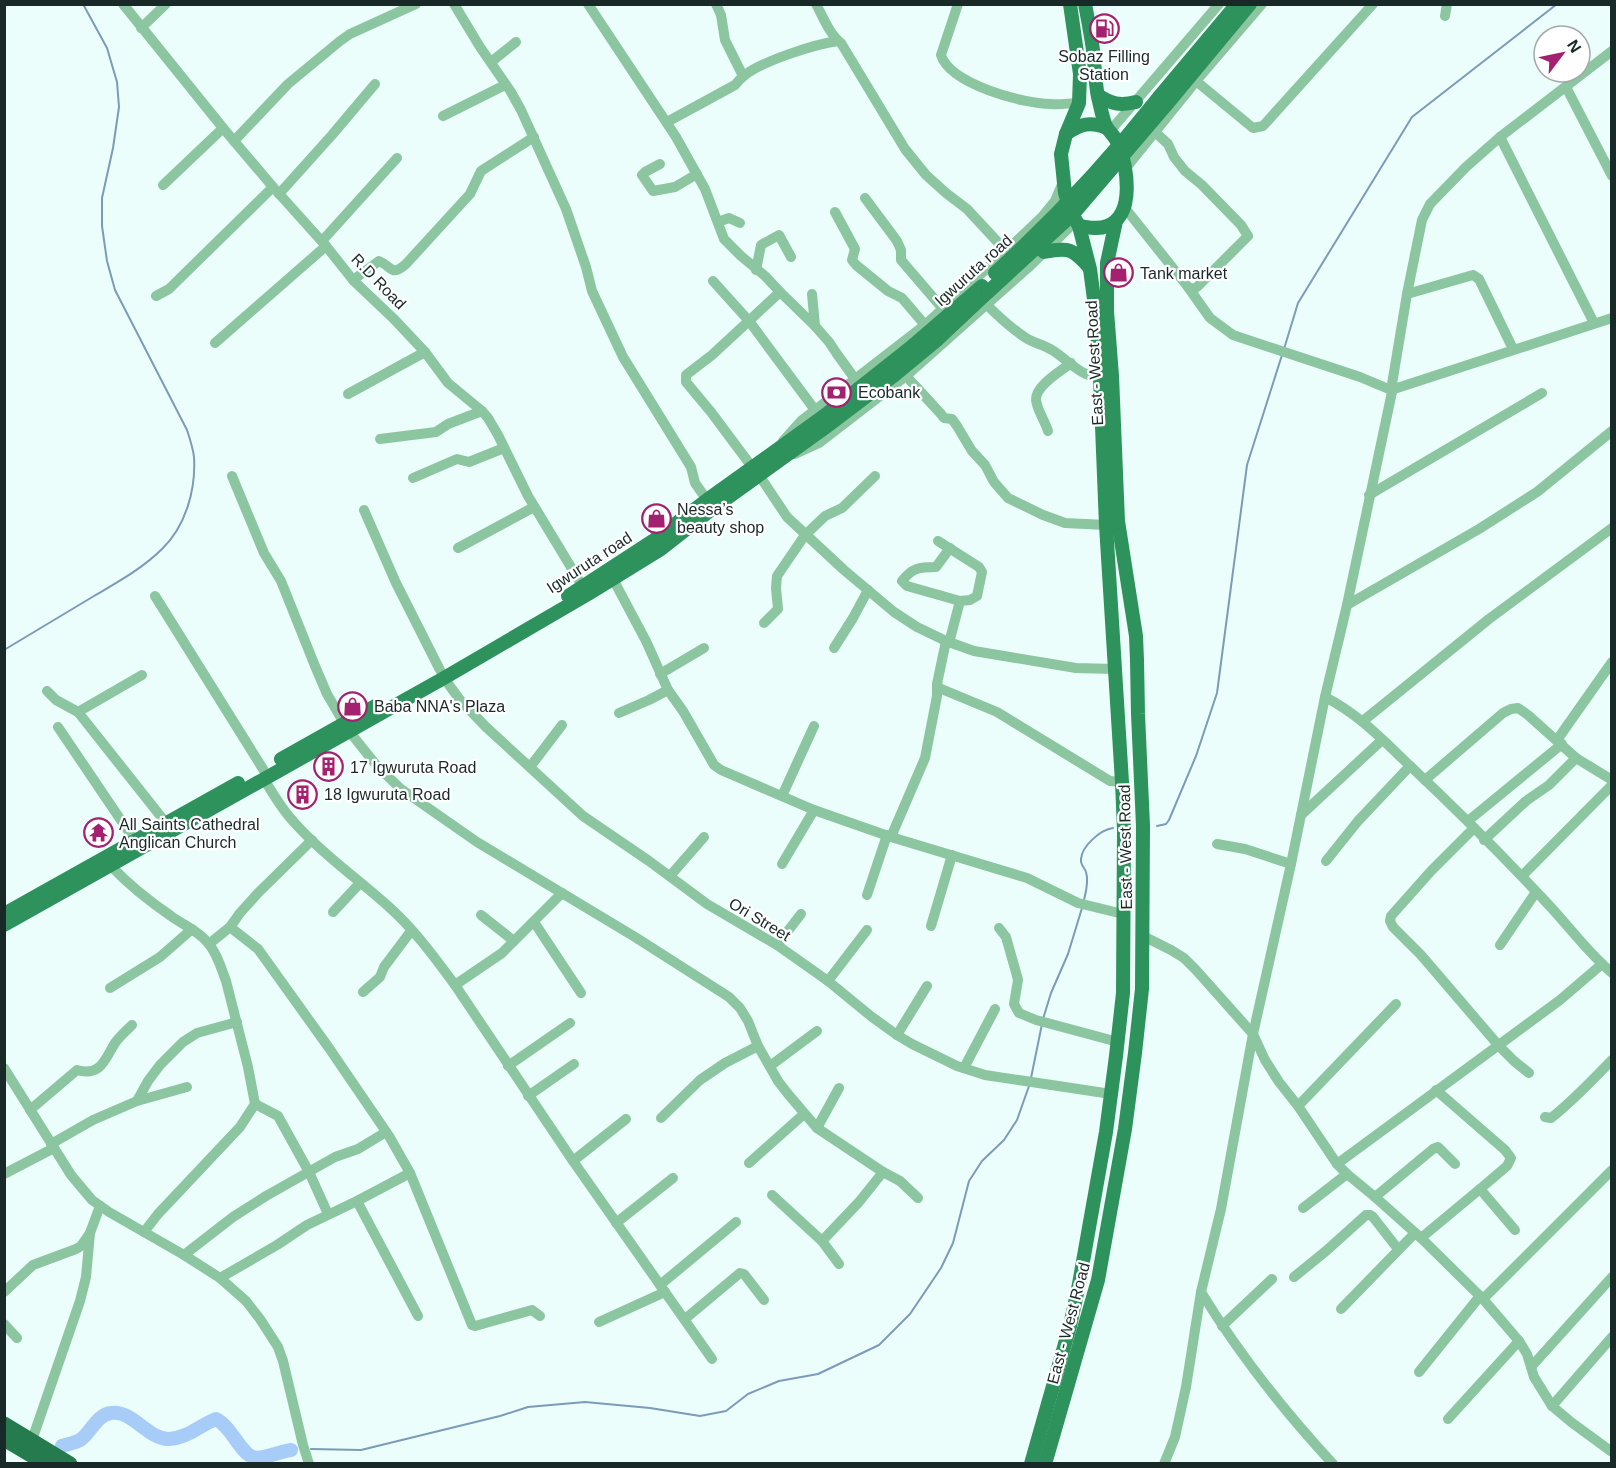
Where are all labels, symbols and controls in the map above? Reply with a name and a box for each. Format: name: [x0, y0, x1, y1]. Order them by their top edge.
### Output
fuel station icon: Sobaz Filling Station: [1088, 12, 1120, 44]
north arrow: [1532, 24, 1592, 84]
text: N: [1564, 37, 1585, 56]
place label: Sobaz Filling Station: [1058, 48, 1150, 83]
street label: Igwuruta road: [931, 231, 1015, 309]
street label: R.D Road: [348, 250, 409, 313]
shop icon: Tank market: [1103, 257, 1135, 289]
place label: Tank market: [1140, 265, 1228, 282]
street label: East - West Road: [1083, 300, 1106, 426]
bank icon: Ecobank: [821, 376, 853, 408]
place label: Ecobank: [858, 384, 921, 401]
place label: Nessa’s beauty shop: [677, 501, 764, 536]
shop icon: Nessa’s beauty shop: [640, 502, 672, 534]
street label: Igwuruta road: [544, 529, 635, 596]
shop icon: Baba NNA's Plaza: [337, 690, 369, 722]
place label: Baba NNA's Plaza: [374, 698, 505, 715]
building icon: 17 Igwuruta Road: [313, 751, 345, 783]
place label: 17 Igwuruta Road: [350, 759, 476, 776]
building icon: 18 Igwuruta Road: [287, 778, 319, 810]
street label: East - West Road: [1116, 784, 1135, 910]
place label: 18 Igwuruta Road: [324, 786, 450, 803]
place label: All Saints Cathedral Anglican Church: [119, 816, 260, 851]
temple icon: All Saints Cathedral Anglican Church: [82, 817, 114, 849]
street label: Ori Street: [726, 895, 794, 945]
street label: East - West Road: [1044, 1261, 1093, 1386]

